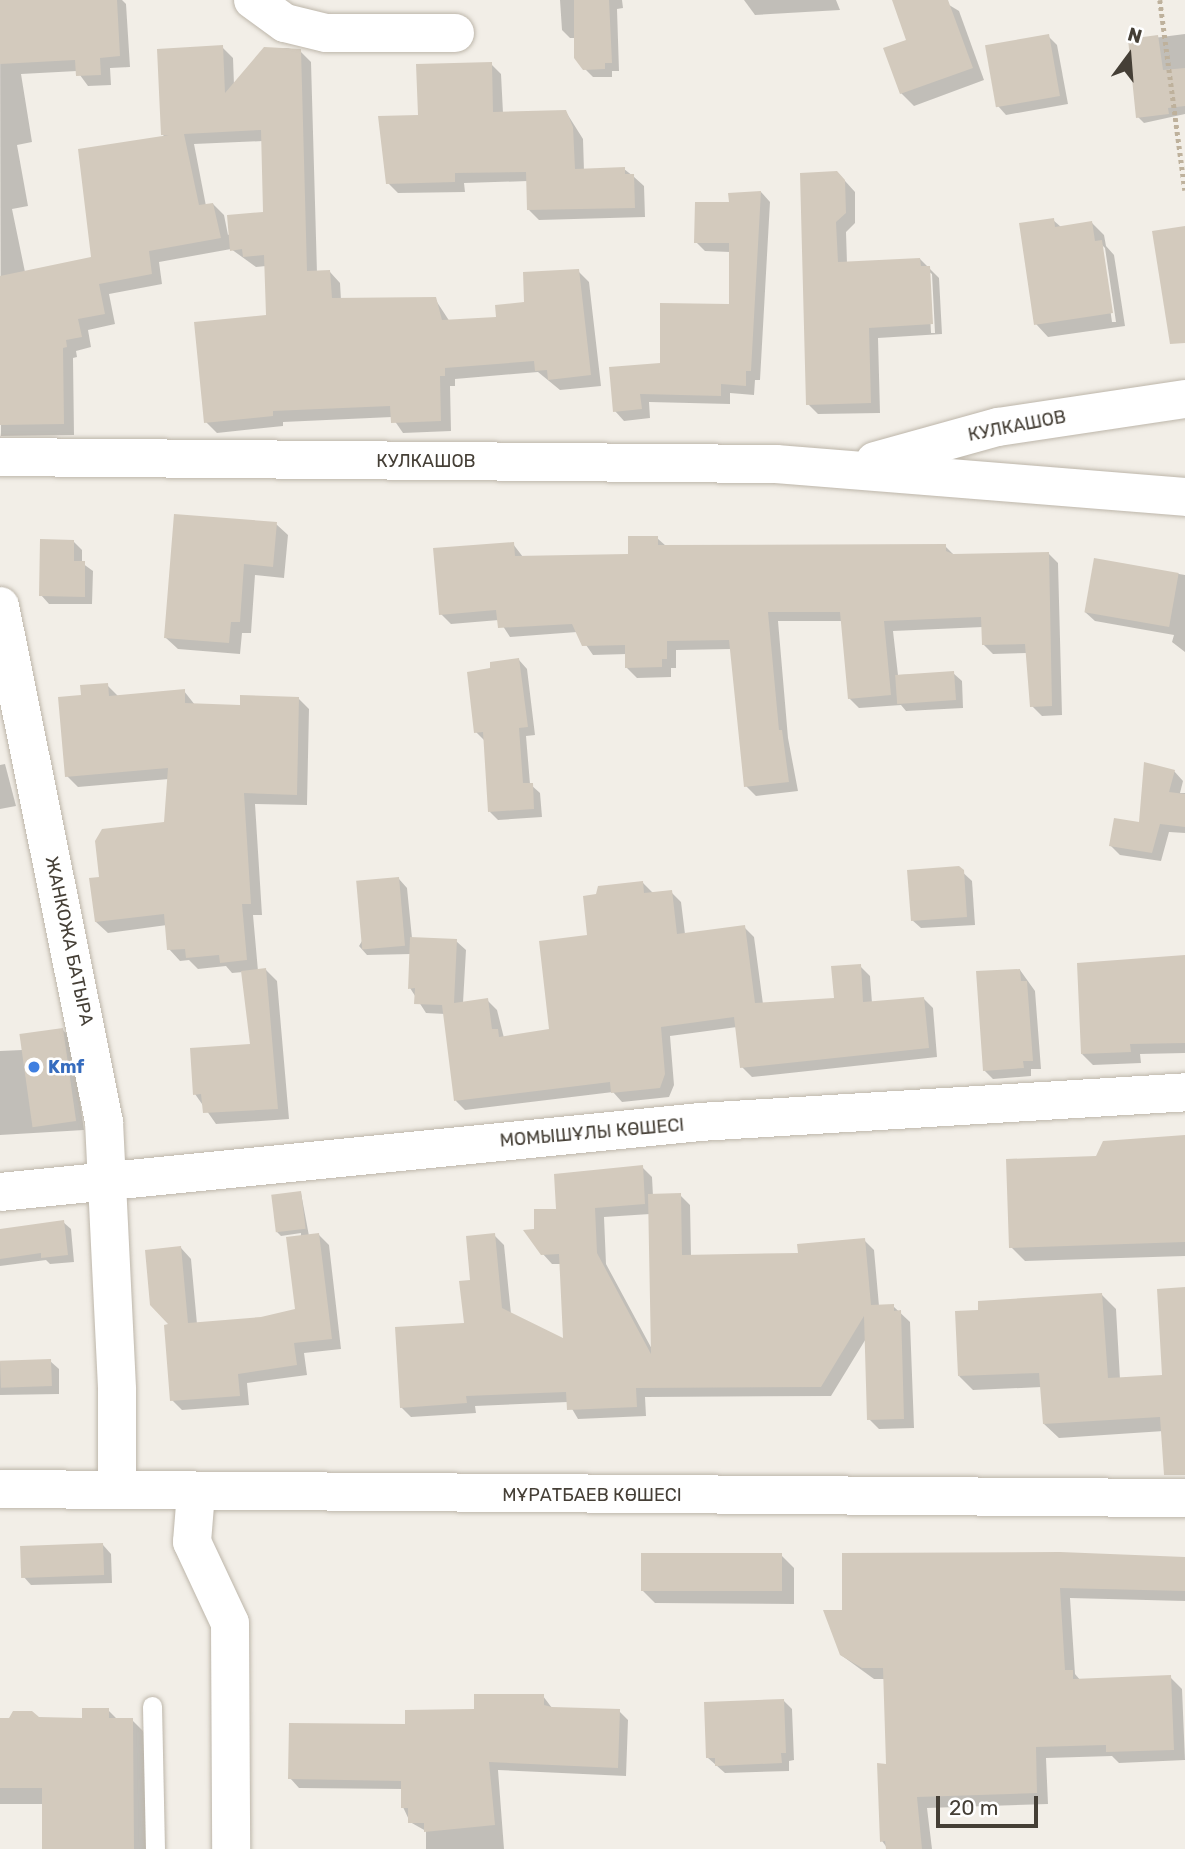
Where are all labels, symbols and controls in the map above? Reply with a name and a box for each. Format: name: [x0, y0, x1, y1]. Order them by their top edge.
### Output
north arrow: [1094, 21, 1164, 91]
text: N: [1125, 22, 1145, 48]
street label: КУЛКАШОВ: [966, 406, 1068, 446]
street label: КУЛКАШОВ: [376, 450, 476, 472]
street label: ЖАНКОЖА БАТЫРА: [40, 854, 98, 1028]
place label: Kmf: [48, 1056, 84, 1078]
marker: Kmf: [26, 1059, 42, 1075]
street label: МОМЫШҰЛЫ КӨШЕСІ: [499, 1114, 685, 1152]
street label: МҰРАТБАЕВ КӨШЕСІ: [502, 1484, 682, 1506]
scale bar: [940, 1783, 1042, 1827]
text: 20 m: [949, 1795, 998, 1820]

